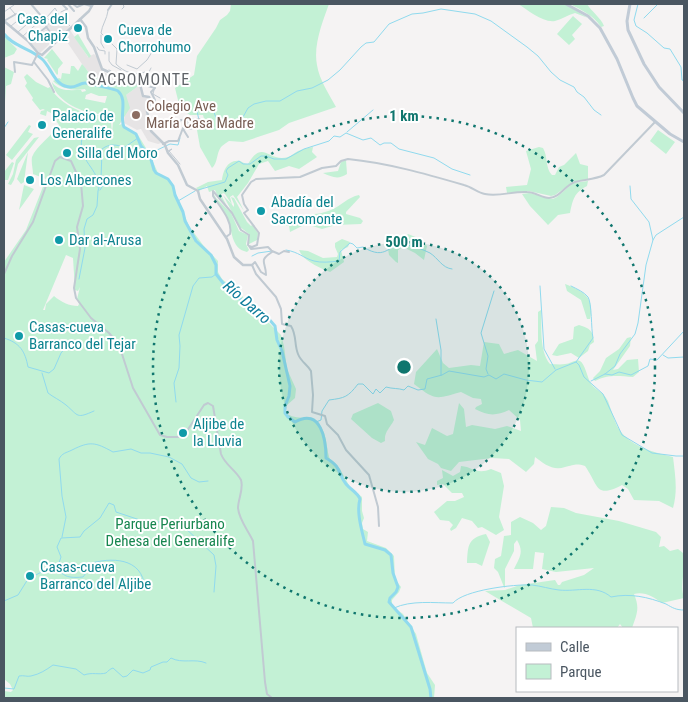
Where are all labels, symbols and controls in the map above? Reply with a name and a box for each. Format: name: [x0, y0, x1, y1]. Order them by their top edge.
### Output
place label: Casa del Chapiz: [17, 10, 68, 45]
place label: Cueva de Chorrohumo: [118, 21, 191, 56]
marker: Casa del Chapiz: [72, 22, 84, 34]
marker: Cueva de Chorrohumo: [102, 33, 114, 45]
district label: SACROMONTE: [88, 70, 190, 89]
place label: Colegio Ave María Casa Madre: [146, 97, 254, 132]
place label: Palacio de Generalife: [52, 107, 114, 142]
text: 1 km: [389, 107, 419, 125]
marker: Colegio Ave María Casa Madre: [130, 109, 142, 121]
marker: Palacio de Generalife: [36, 119, 48, 131]
place label: Silla del Moro: [77, 144, 158, 162]
marker: Silla del Moro: [61, 147, 73, 159]
place label: Los Albercones: [40, 171, 132, 189]
marker: Los Albercones: [24, 174, 36, 186]
place label: Abadía del Sacromonte: [271, 193, 342, 228]
marker: Abadía del Sacromonte: [255, 205, 267, 217]
place label: Dar al-Arusa: [69, 231, 142, 249]
text: 500 m: [385, 233, 423, 251]
marker: Dar al-Arusa: [53, 234, 65, 246]
water label: Río Darro: [219, 276, 275, 328]
place label: Casas-cueva Barranco del Tejar: [29, 318, 136, 353]
marker: Casas-cueva Barranco del Tejar: [13, 330, 25, 342]
centre of rings: [395, 358, 413, 376]
place label: Aljibe de la Lluvia: [193, 415, 244, 450]
marker: Aljibe de la Lluvia: [177, 427, 189, 439]
park label: Parque Periurbano Dehesa del Generalife: [106, 515, 234, 550]
place label: Casas-cueva Barranco del Aljibe: [40, 558, 151, 593]
marker: Casas-cueva Barranco del Aljibe: [24, 570, 36, 582]
legend: [516, 627, 678, 692]
text: Calle: [560, 638, 590, 656]
text: Parque: [560, 663, 602, 681]

